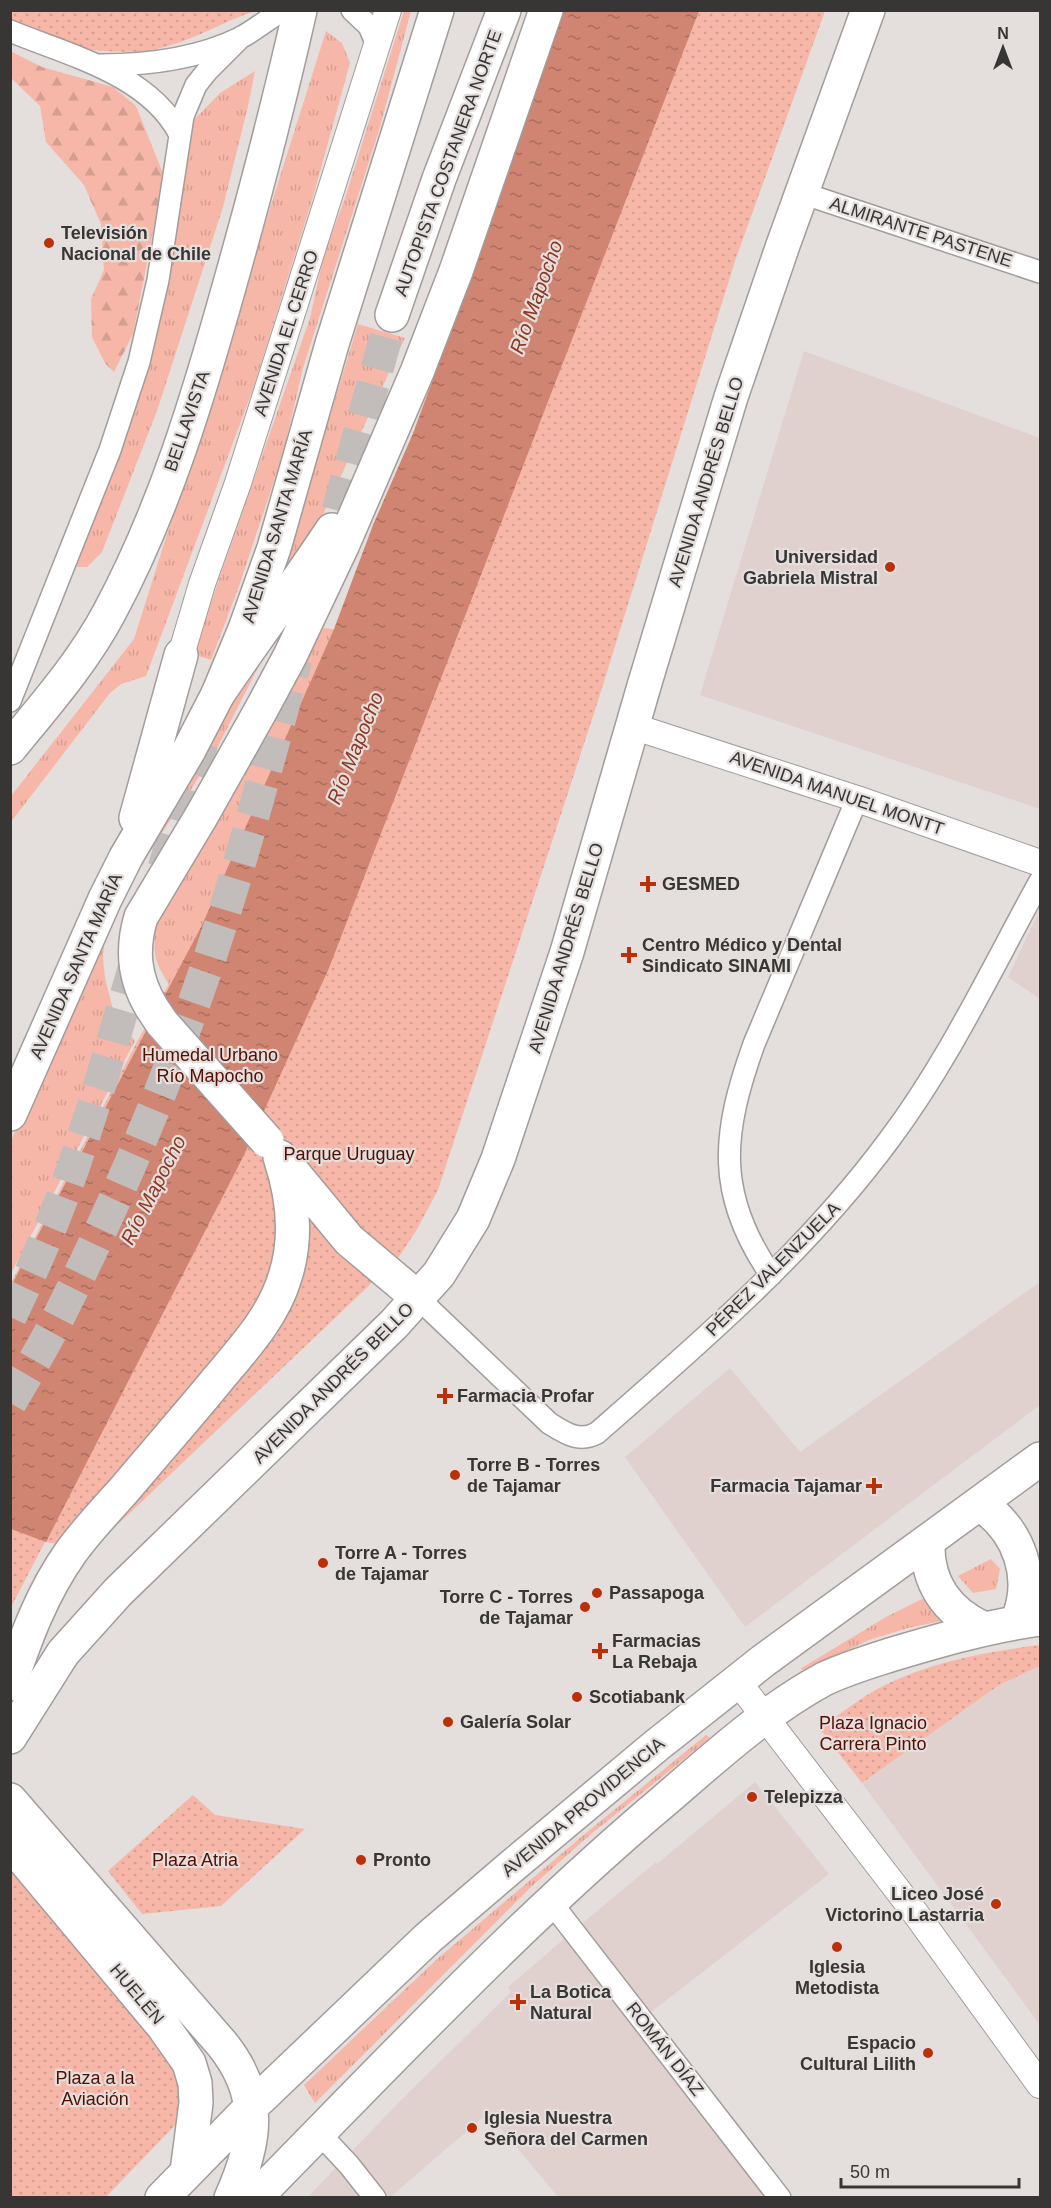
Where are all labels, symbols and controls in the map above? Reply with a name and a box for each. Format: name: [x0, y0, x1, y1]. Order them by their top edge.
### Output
north arrow: [973, 18, 1033, 78]
text: N: [997, 25, 1009, 42]
street label: AUTOPISTA COSTANERA NORTE: [390, 27, 506, 299]
street label: ALMIRANTE PASTENE: [827, 193, 1015, 271]
place label: Televisión Nacional de Chile: [61, 223, 211, 264]
marker: Televisión Nacional de Chile: [42, 236, 56, 250]
water label: Río Mapocho: [505, 237, 567, 357]
street label: AVENIDA EL CERRO: [250, 248, 322, 418]
street label: BELLAVISTA: [160, 368, 214, 474]
street label: AVENIDA ANDRÉS BELLO: [664, 374, 748, 590]
street label: AVENIDA SANTA MARÍA: [238, 427, 316, 625]
place label: Universidad Gabriela Mistral: [743, 547, 878, 588]
marker: Universidad Gabriela Mistral: [883, 560, 897, 574]
water label: Río Mapocho: [323, 689, 387, 807]
street label: AVENIDA MANUEL MONTT: [727, 747, 947, 839]
street label: AVENIDA ANDRÉS BELLO: [524, 840, 608, 1056]
street label: AVENIDA SANTA MARÍA: [26, 870, 126, 1062]
place label: GESMED: [662, 874, 740, 894]
marker: GESMED: [639, 875, 657, 893]
place label: Centro Médico y Dental Sindicato SINAMI: [642, 935, 842, 976]
marker: Centro Médico y Dental Sindicato SINAMI: [620, 946, 638, 964]
park label: Humedal Urbano Río Mapocho: [142, 1045, 278, 1086]
water label: Río Mapocho: [116, 1132, 190, 1248]
park label: Parque Uruguay: [283, 1144, 415, 1164]
street label: PÉREZ VALENZUELA: [702, 1198, 844, 1340]
street label: AVENIDA ANDRÉS BELLO: [249, 1299, 417, 1467]
place label: Farmacia Profar: [457, 1386, 594, 1406]
marker: Farmacia Profar: [438, 1389, 452, 1403]
place label: Torre B - Torres de Tajamar: [467, 1455, 600, 1496]
marker: Torre B - Torres de Tajamar: [448, 1468, 462, 1482]
place label: Farmacia Tajamar: [710, 1476, 862, 1496]
marker: Farmacia Tajamar: [867, 1479, 881, 1493]
place label: Torre A - Torres de Tajamar: [335, 1543, 467, 1584]
marker: Torre A - Torres de Tajamar: [316, 1556, 330, 1570]
place label: Passapoga: [609, 1583, 705, 1603]
marker: Passapoga: [590, 1586, 604, 1600]
place label: Torre C - Torres de Tajamar: [440, 1587, 573, 1628]
marker: Torre C - Torres de Tajamar: [578, 1600, 592, 1614]
place label: Farmacias La Rebaja: [612, 1631, 701, 1672]
marker: Farmacias La Rebaja: [593, 1644, 607, 1658]
place label: Scotiabank: [589, 1687, 686, 1707]
marker: Scotiabank: [570, 1690, 584, 1704]
place label: Galería Solar: [460, 1712, 571, 1732]
park label: Plaza Ignacio Carrera Pinto: [819, 1713, 927, 1754]
marker: Galería Solar: [441, 1715, 455, 1729]
street label: AVENIDA PROVIDENCIA: [498, 1733, 668, 1881]
place label: Telepizza: [764, 1787, 844, 1807]
marker: Telepizza: [745, 1790, 759, 1804]
park label: Plaza Atria: [152, 1850, 239, 1870]
place label: Pronto: [373, 1850, 431, 1870]
marker: Pronto: [354, 1853, 368, 1867]
place label: Liceo José Victorino Lastarria: [825, 1884, 985, 1925]
marker: Liceo José Victorino Lastarria: [989, 1897, 1003, 1911]
marker: Iglesia Metodista: [830, 1940, 844, 1954]
place label: Iglesia Metodista: [795, 1957, 880, 1998]
street label: HUELÉN: [106, 1960, 168, 2028]
place label: La Botica Natural: [530, 1982, 612, 2023]
marker: La Botica Natural: [511, 1995, 525, 2009]
street label: ROMÁN DÍAZ: [622, 1998, 708, 2100]
place label: Espacio Cultural Lilith: [800, 2033, 916, 2074]
marker: Espacio Cultural Lilith: [921, 2046, 935, 2060]
park label: Plaza a la Aviación: [55, 2068, 136, 2109]
place label: Iglesia Nuestra Señora del Carmen: [484, 2108, 648, 2149]
marker: Iglesia Nuestra Señora del Carmen: [465, 2121, 479, 2135]
scale bar: [841, 2151, 1020, 2189]
text: 50 m: [850, 2162, 890, 2182]

